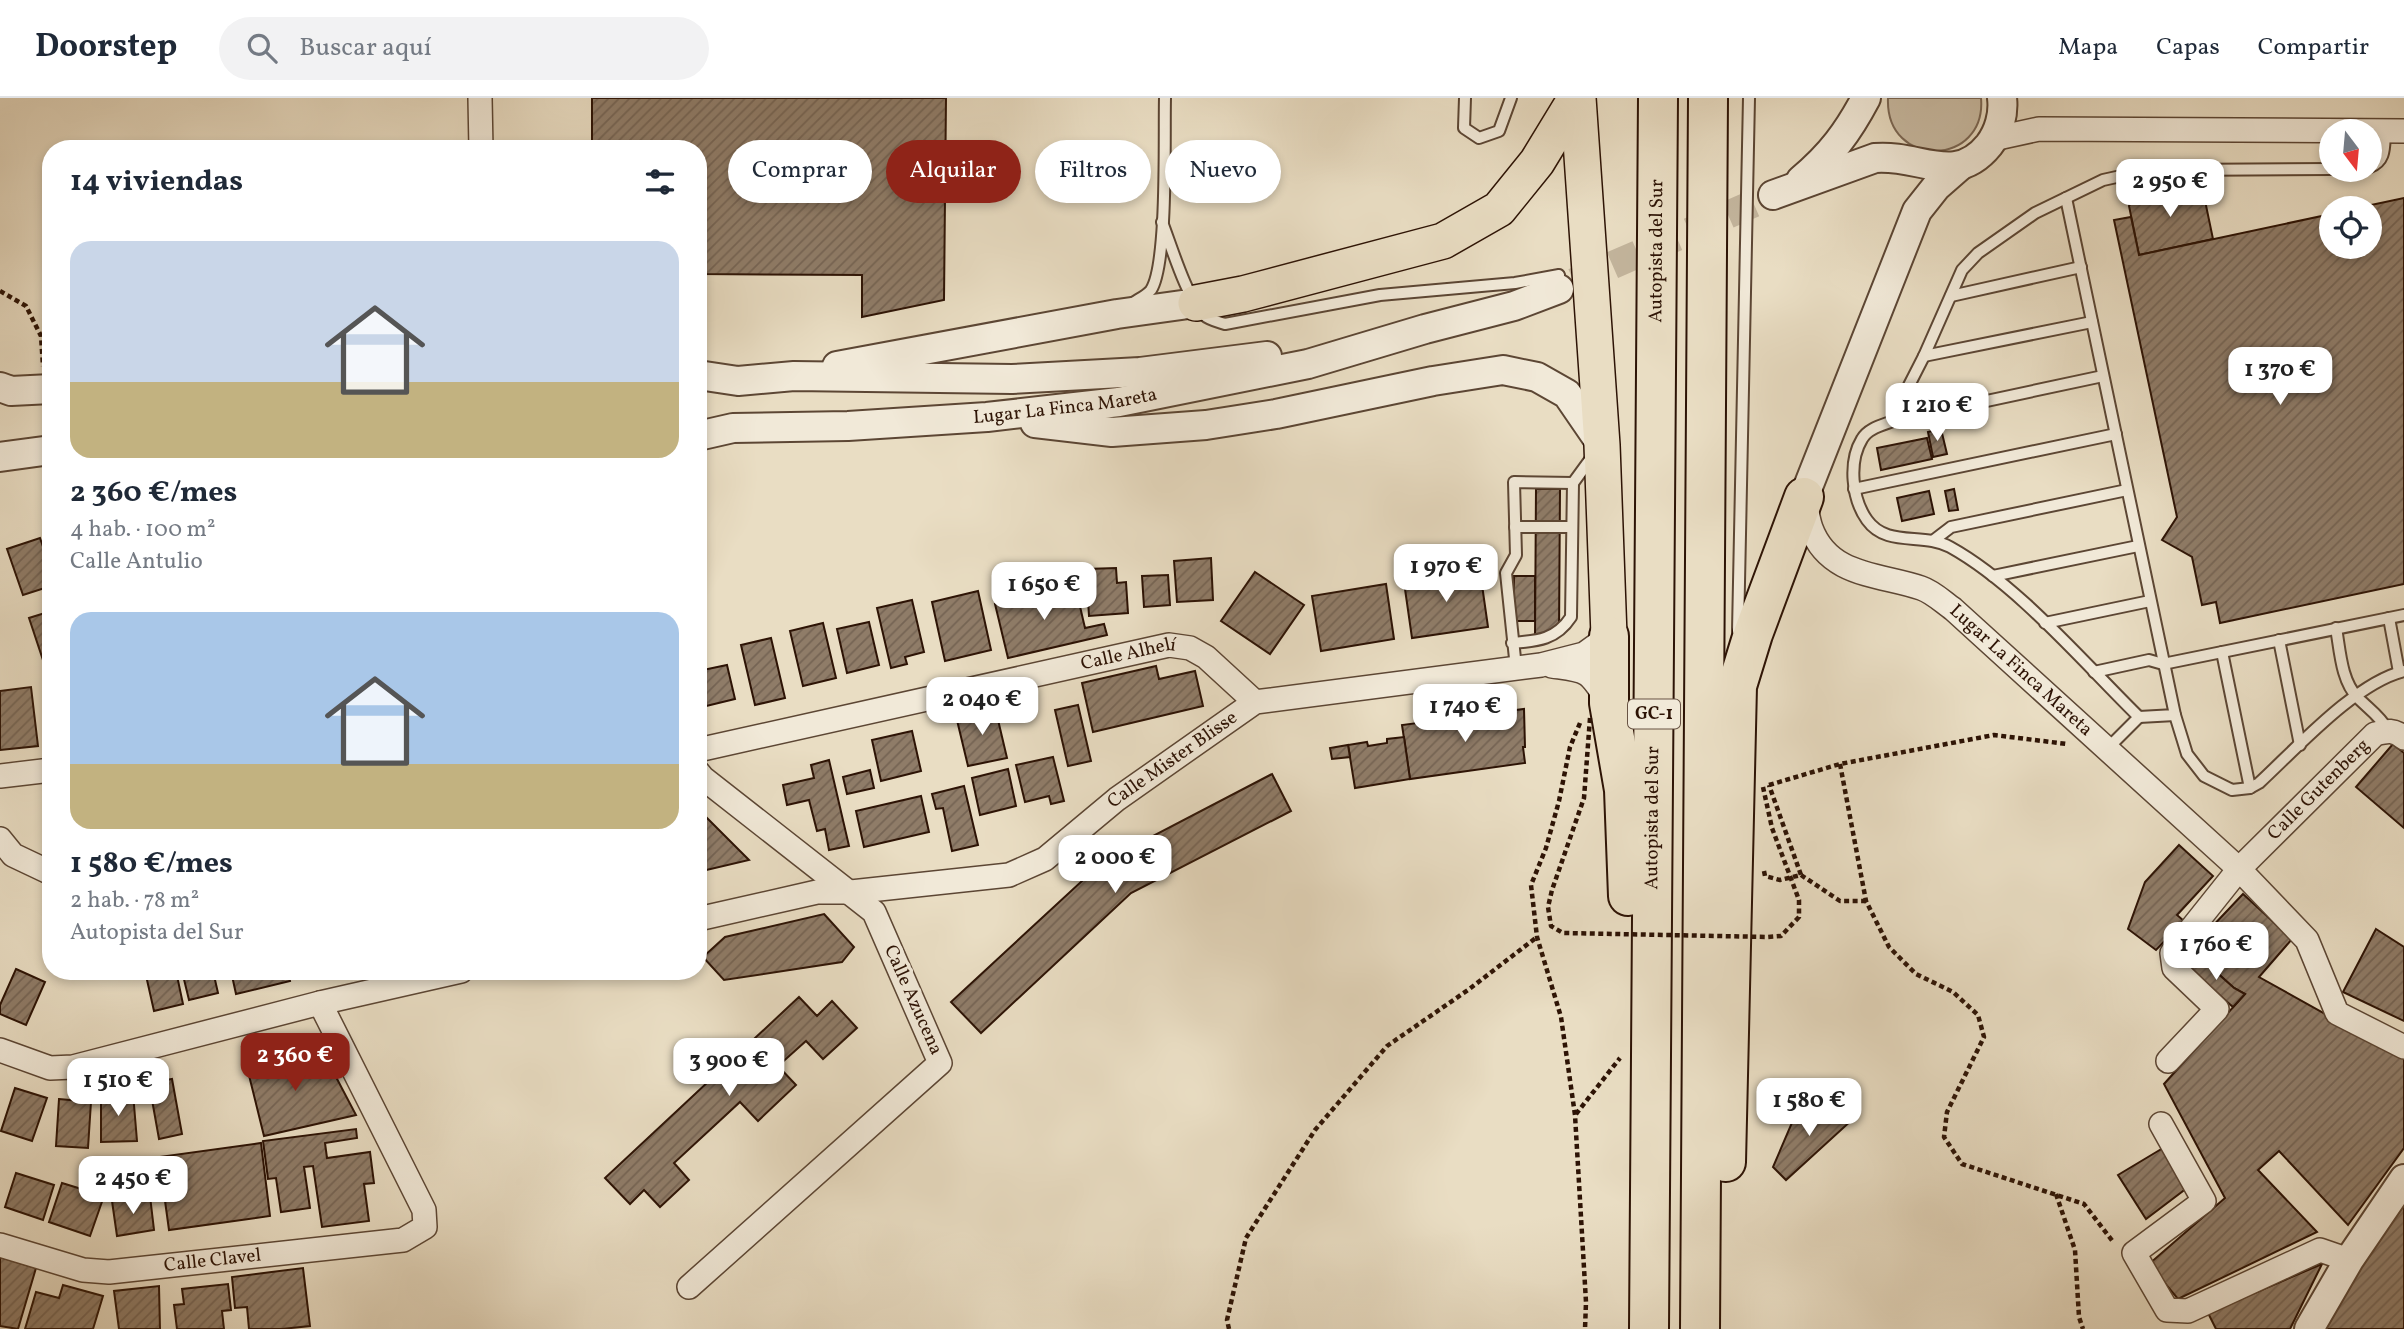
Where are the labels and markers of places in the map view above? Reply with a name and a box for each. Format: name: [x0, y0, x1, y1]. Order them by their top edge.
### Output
pin: 2 950 €: [2105, 159, 2235, 219]
pin: 1 370 €: [2215, 348, 2345, 407]
pin: 1 210 €: [1872, 384, 2002, 443]
pin: 1 970 €: [1381, 545, 1511, 604]
pin: 1 650 €: [979, 562, 1109, 622]
pin: 2 040 €: [917, 678, 1047, 737]
pin: 1 740 €: [1400, 684, 1530, 744]
pin: 2 000 €: [1050, 836, 1180, 895]
pin: 1 760 €: [2151, 922, 2281, 982]
pin: 2 360 €: [230, 1034, 360, 1093]
pin: 3 900 €: [664, 1038, 794, 1098]
pin: 1 510 €: [53, 1058, 183, 1118]
pin: 1 580 €: [1744, 1079, 1874, 1138]
pin: 2 450 €: [68, 1156, 198, 1216]

